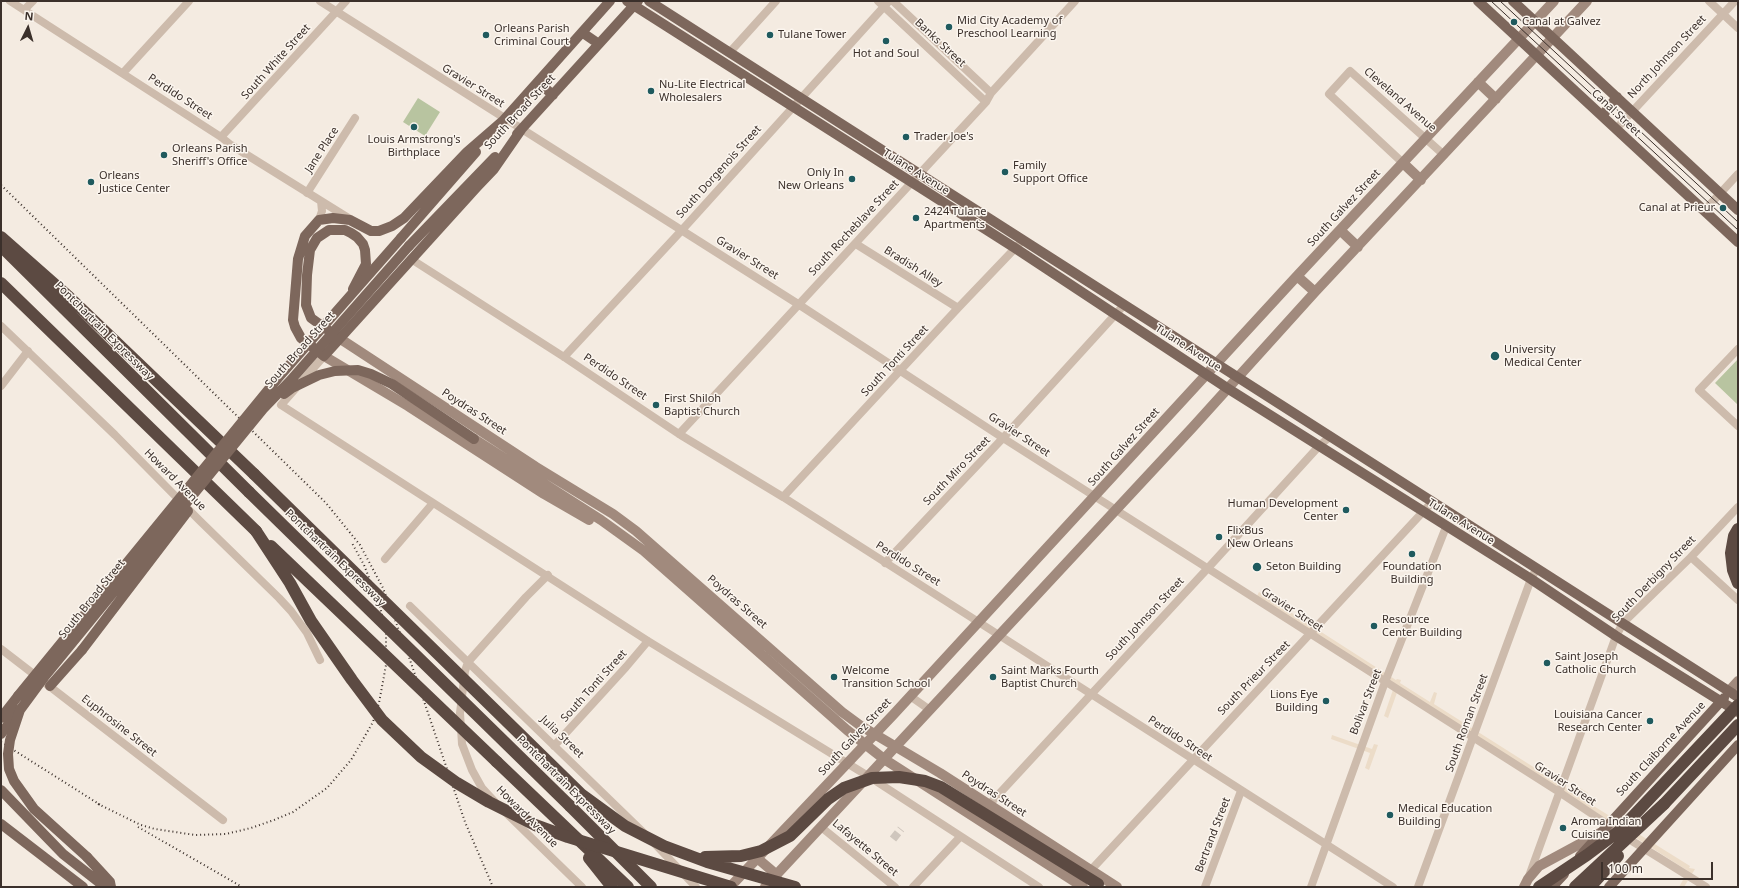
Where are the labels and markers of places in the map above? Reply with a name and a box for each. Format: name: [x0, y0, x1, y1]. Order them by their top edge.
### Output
place label: Mid City Academy of Preschool Learning: [957, 14, 1062, 40]
place label: Canal at Galvez: [1522, 15, 1601, 29]
marker: Canal at Galvez: [1509, 17, 1519, 27]
place label: Orleans Parish Criminal Court: [494, 22, 570, 48]
marker: Mid City Academy of Preschool Learning: [944, 22, 954, 32]
place label: Tulane Tower: [778, 28, 846, 42]
marker: Orleans Parish Criminal Court: [481, 30, 491, 40]
marker: Tulane Tower: [765, 30, 775, 40]
marker: Hot and Soul: [881, 36, 891, 46]
place label: Hot and Soul: [853, 47, 919, 61]
place label: Nu-Lite Electrical Wholesalers: [659, 78, 745, 104]
marker: Nu-Lite Electrical Wholesalers: [646, 86, 656, 96]
marker: Louis Armstrong's Birthplace: [409, 122, 419, 132]
place label: Trader Joe's: [914, 130, 974, 144]
marker: Trader Joe's: [901, 132, 911, 142]
place label: Louis Armstrong's Birthplace: [367, 133, 461, 159]
place label: Orleans Parish Sheriff's Office: [172, 142, 248, 168]
marker: Orleans Parish Sheriff's Office: [159, 150, 169, 160]
place label: Family Support Office: [1013, 159, 1088, 185]
place label: Only In New Orleans: [778, 166, 844, 192]
marker: Family Support Office: [1000, 167, 1010, 177]
place label: Orleans Justice Center: [99, 169, 170, 195]
marker: Only In New Orleans: [847, 174, 857, 184]
marker: Orleans Justice Center: [86, 177, 96, 187]
place label: Canal at Prieur: [1639, 201, 1715, 215]
marker: Canal at Prieur: [1718, 203, 1728, 213]
place label: 2424 Tulane Apartments: [924, 205, 986, 231]
marker: 2424 Tulane Apartments: [911, 213, 921, 223]
place label: University Medical Center: [1504, 343, 1582, 369]
marker: University Medical Center: [1489, 350, 1501, 362]
place label: First Shiloh Baptist Church: [664, 392, 740, 418]
marker: First Shiloh Baptist Church: [651, 400, 661, 410]
place label: Human Development Center: [1228, 497, 1338, 523]
marker: Human Development Center: [1341, 505, 1351, 515]
place label: FlixBus New Orleans: [1227, 524, 1293, 550]
marker: FlixBus New Orleans: [1214, 532, 1224, 542]
marker: Foundation Building: [1407, 549, 1417, 559]
place label: Seton Building: [1266, 560, 1341, 574]
place label: Foundation Building: [1382, 560, 1442, 586]
marker: Seton Building: [1251, 561, 1263, 573]
place label: Resource Center Building: [1382, 613, 1462, 639]
marker: Resource Center Building: [1369, 621, 1379, 631]
place label: Saint Joseph Catholic Church: [1555, 650, 1636, 676]
marker: Saint Joseph Catholic Church: [1542, 658, 1552, 668]
place label: Welcome Transition School: [842, 664, 930, 690]
place label: Saint Marks Fourth Baptist Church: [1001, 664, 1099, 690]
marker: Welcome Transition School: [829, 672, 839, 682]
marker: Saint Marks Fourth Baptist Church: [988, 672, 998, 682]
place label: Lions Eye Building: [1270, 688, 1318, 714]
marker: Lions Eye Building: [1321, 696, 1331, 706]
place label: Louisiana Cancer Research Center: [1554, 708, 1642, 734]
marker: Louisiana Cancer Research Center: [1645, 716, 1655, 726]
place label: Medical Education Building: [1398, 802, 1492, 828]
marker: Medical Education Building: [1385, 810, 1395, 820]
place label: Aroma Indian Cuisine: [1571, 815, 1641, 841]
marker: Aroma Indian Cuisine: [1558, 823, 1568, 833]

